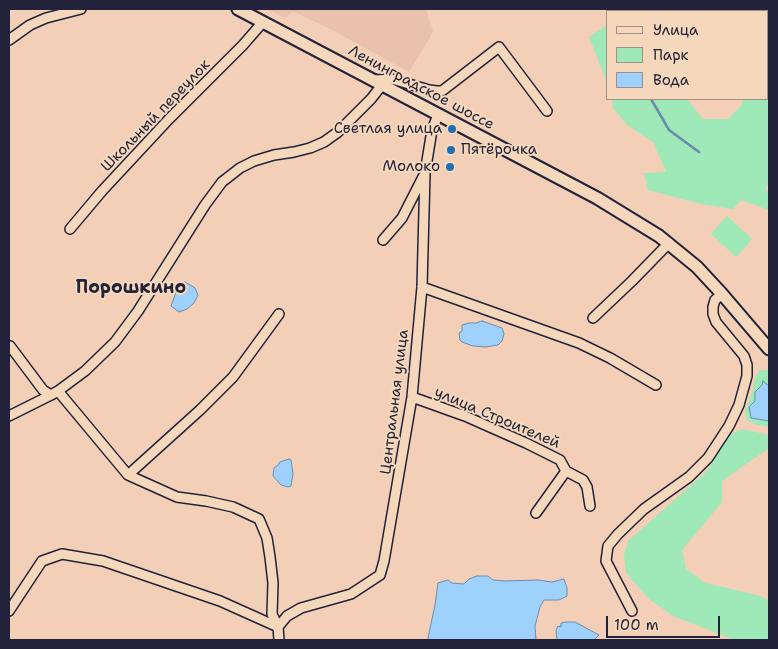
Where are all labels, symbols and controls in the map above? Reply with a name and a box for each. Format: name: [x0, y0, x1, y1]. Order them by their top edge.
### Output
legend: [606, 10, 768, 100]
text: Улица: [653, 20, 698, 40]
street label: Ленинградское шоссе: [345, 42, 497, 134]
text: Парк: [653, 45, 689, 65]
street label: Школьный переулок: [98, 56, 214, 176]
text: Вода: [653, 70, 689, 90]
place label: Светлая улица: [334, 120, 442, 138]
marker: Светлая улица: [446, 123, 458, 135]
place label: Пятёрочка: [461, 141, 537, 159]
marker: Пятёрочка: [445, 144, 457, 156]
place label: Молоко: [383, 158, 440, 176]
marker: Молоко: [444, 161, 456, 173]
district label: Порошкино: [76, 277, 186, 299]
street label: Центральная улица: [377, 328, 413, 476]
street label: улица Строителей: [431, 383, 563, 453]
scale bar: [608, 606, 722, 638]
text: 100 m: [614, 615, 659, 635]

